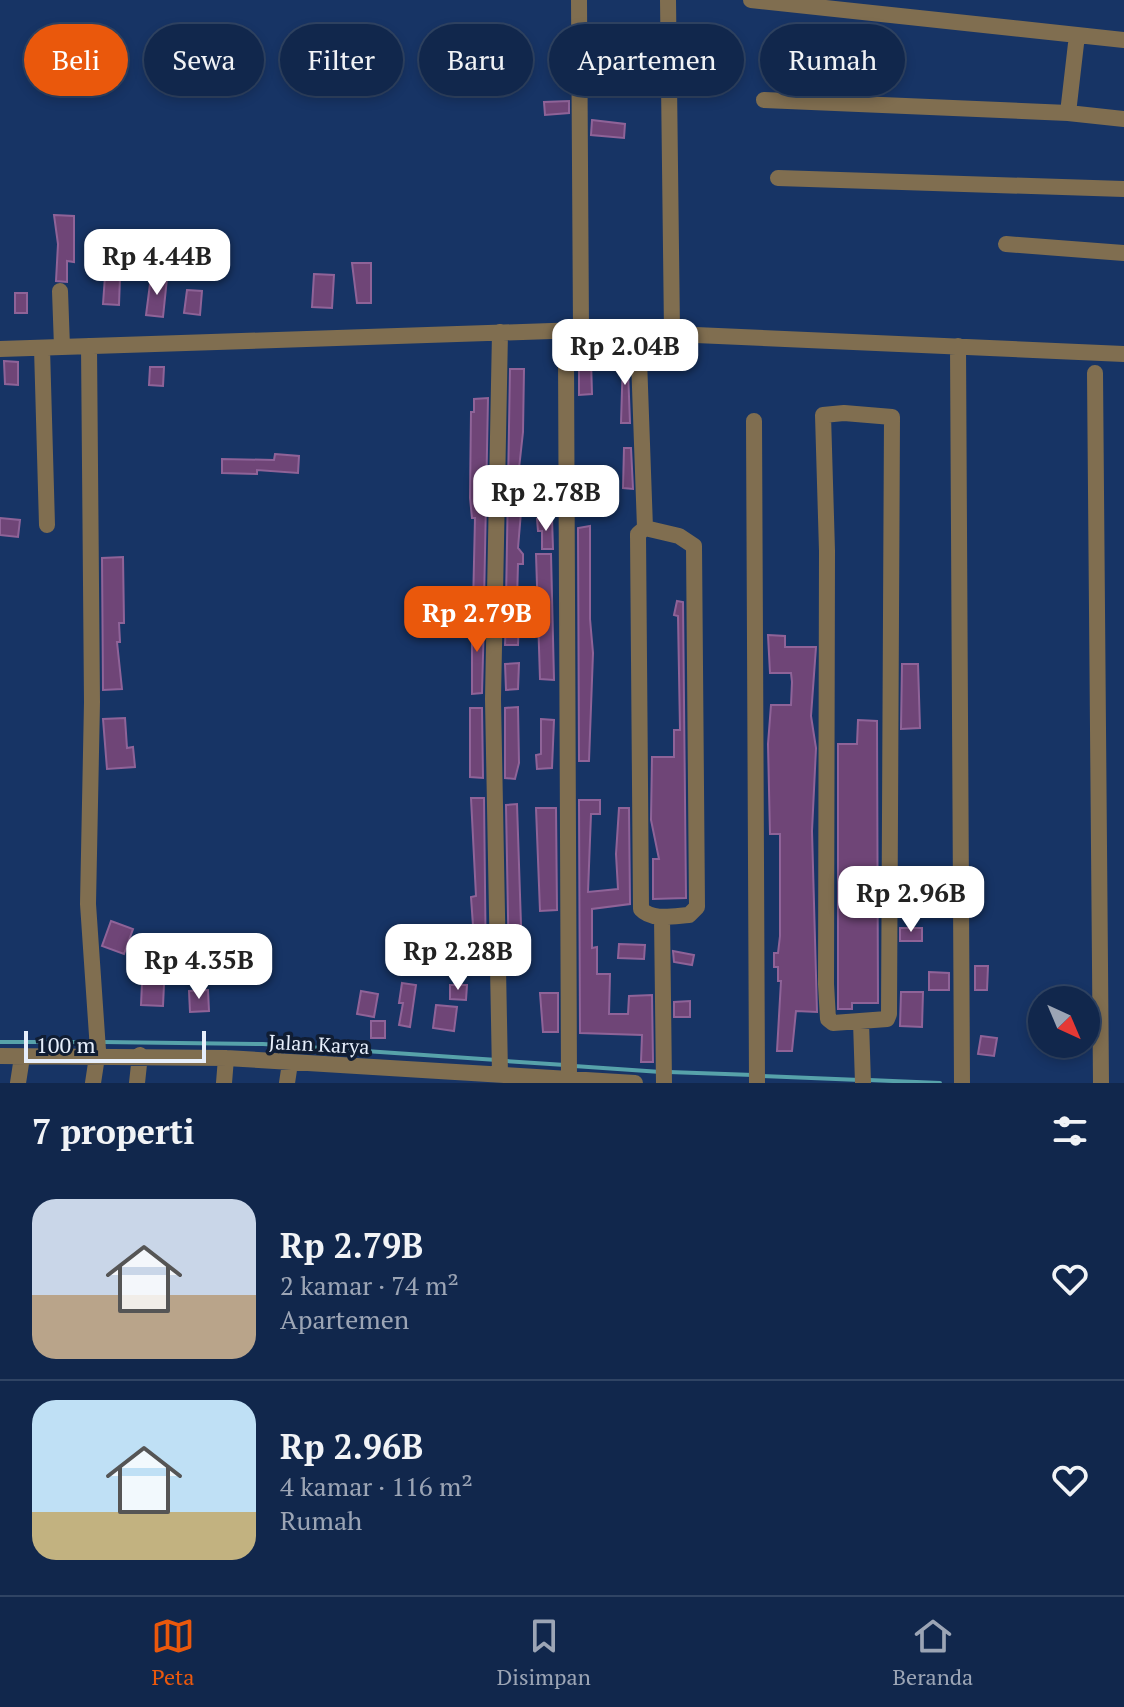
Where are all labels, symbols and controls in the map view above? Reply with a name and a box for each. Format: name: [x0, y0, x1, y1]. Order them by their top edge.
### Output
chip: Beli: [24, 24, 128, 96]
chip: Sewa: [144, 24, 264, 96]
chip: Filter: [280, 24, 403, 96]
chip: Baru: [419, 24, 533, 96]
chip: Apartemen: [549, 24, 744, 96]
chip: Rumah: [760, 24, 905, 96]
pin: Rp 4.44B: [74, 229, 240, 297]
text: Rp 4.44B: [102, 238, 212, 272]
pin: Rp 2.04B: [542, 319, 708, 387]
text: Rp 2.04B: [570, 328, 680, 362]
pin: Rp 2.78B: [463, 465, 629, 533]
text: Rp 2.78B: [491, 474, 601, 508]
pin: Rp 2.79B: [394, 586, 560, 654]
text: Rp 2.79B: [422, 595, 532, 629]
pin: Rp 2.96B: [828, 866, 994, 934]
text: Rp 2.96B: [856, 875, 966, 909]
pin: Rp 2.28B: [375, 924, 541, 992]
pin: Rp 4.35B: [116, 933, 282, 1001]
text: Rp 2.28B: [403, 933, 513, 967]
text: Rp 4.35B: [144, 942, 254, 976]
north arrow: [1028, 986, 1100, 1058]
map controls: [1028, 986, 1100, 1058]
scale bar: [24, 1027, 206, 1063]
street label: Jalan Karya: [268, 1028, 370, 1060]
text: 100 m: [36, 1030, 96, 1059]
text: 7 properti: [32, 1109, 194, 1154]
icon: filters: [1048, 1109, 1092, 1153]
text: Rp 2.79B: [280, 1223, 423, 1268]
icon: home: [96, 1231, 192, 1327]
icon: heart: [1048, 1257, 1092, 1301]
text: 2 kamar · 74 m²: [280, 1268, 459, 1302]
text: Apartemen: [280, 1302, 409, 1336]
text: Rp 2.96B: [280, 1424, 423, 1469]
icon: home: [96, 1432, 192, 1528]
icon: heart: [1048, 1458, 1092, 1502]
text: 4 kamar · 116 m²: [280, 1469, 473, 1503]
text: Rumah: [280, 1503, 362, 1537]
tab: Peta: [151, 1614, 195, 1691]
tab: Disimpan: [497, 1614, 591, 1691]
tab: Beranda: [893, 1614, 973, 1691]

